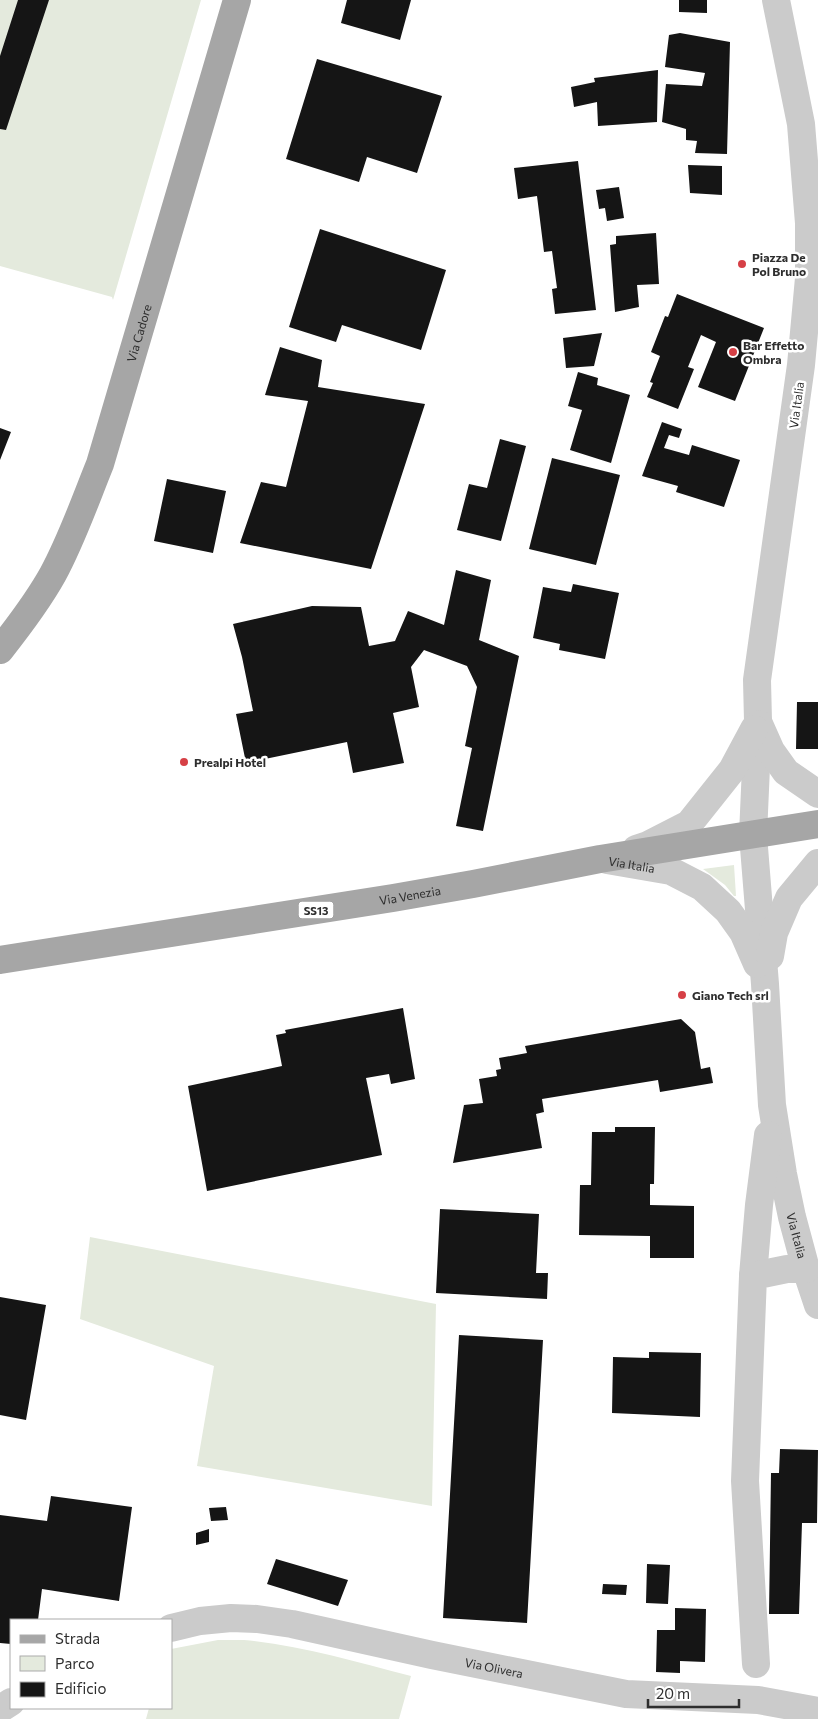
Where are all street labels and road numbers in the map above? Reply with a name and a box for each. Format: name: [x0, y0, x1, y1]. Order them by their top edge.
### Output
street label: Via Cadore: [124, 303, 154, 364]
street label: Via Italia: [786, 381, 806, 429]
street label: Via Italia: [607, 853, 656, 875]
street label: Via Venezia: [378, 883, 442, 907]
road number: SS13: [298, 902, 334, 918]
street label: Via Italia: [784, 1211, 810, 1260]
street label: Via Olivera: [464, 1655, 524, 1680]

